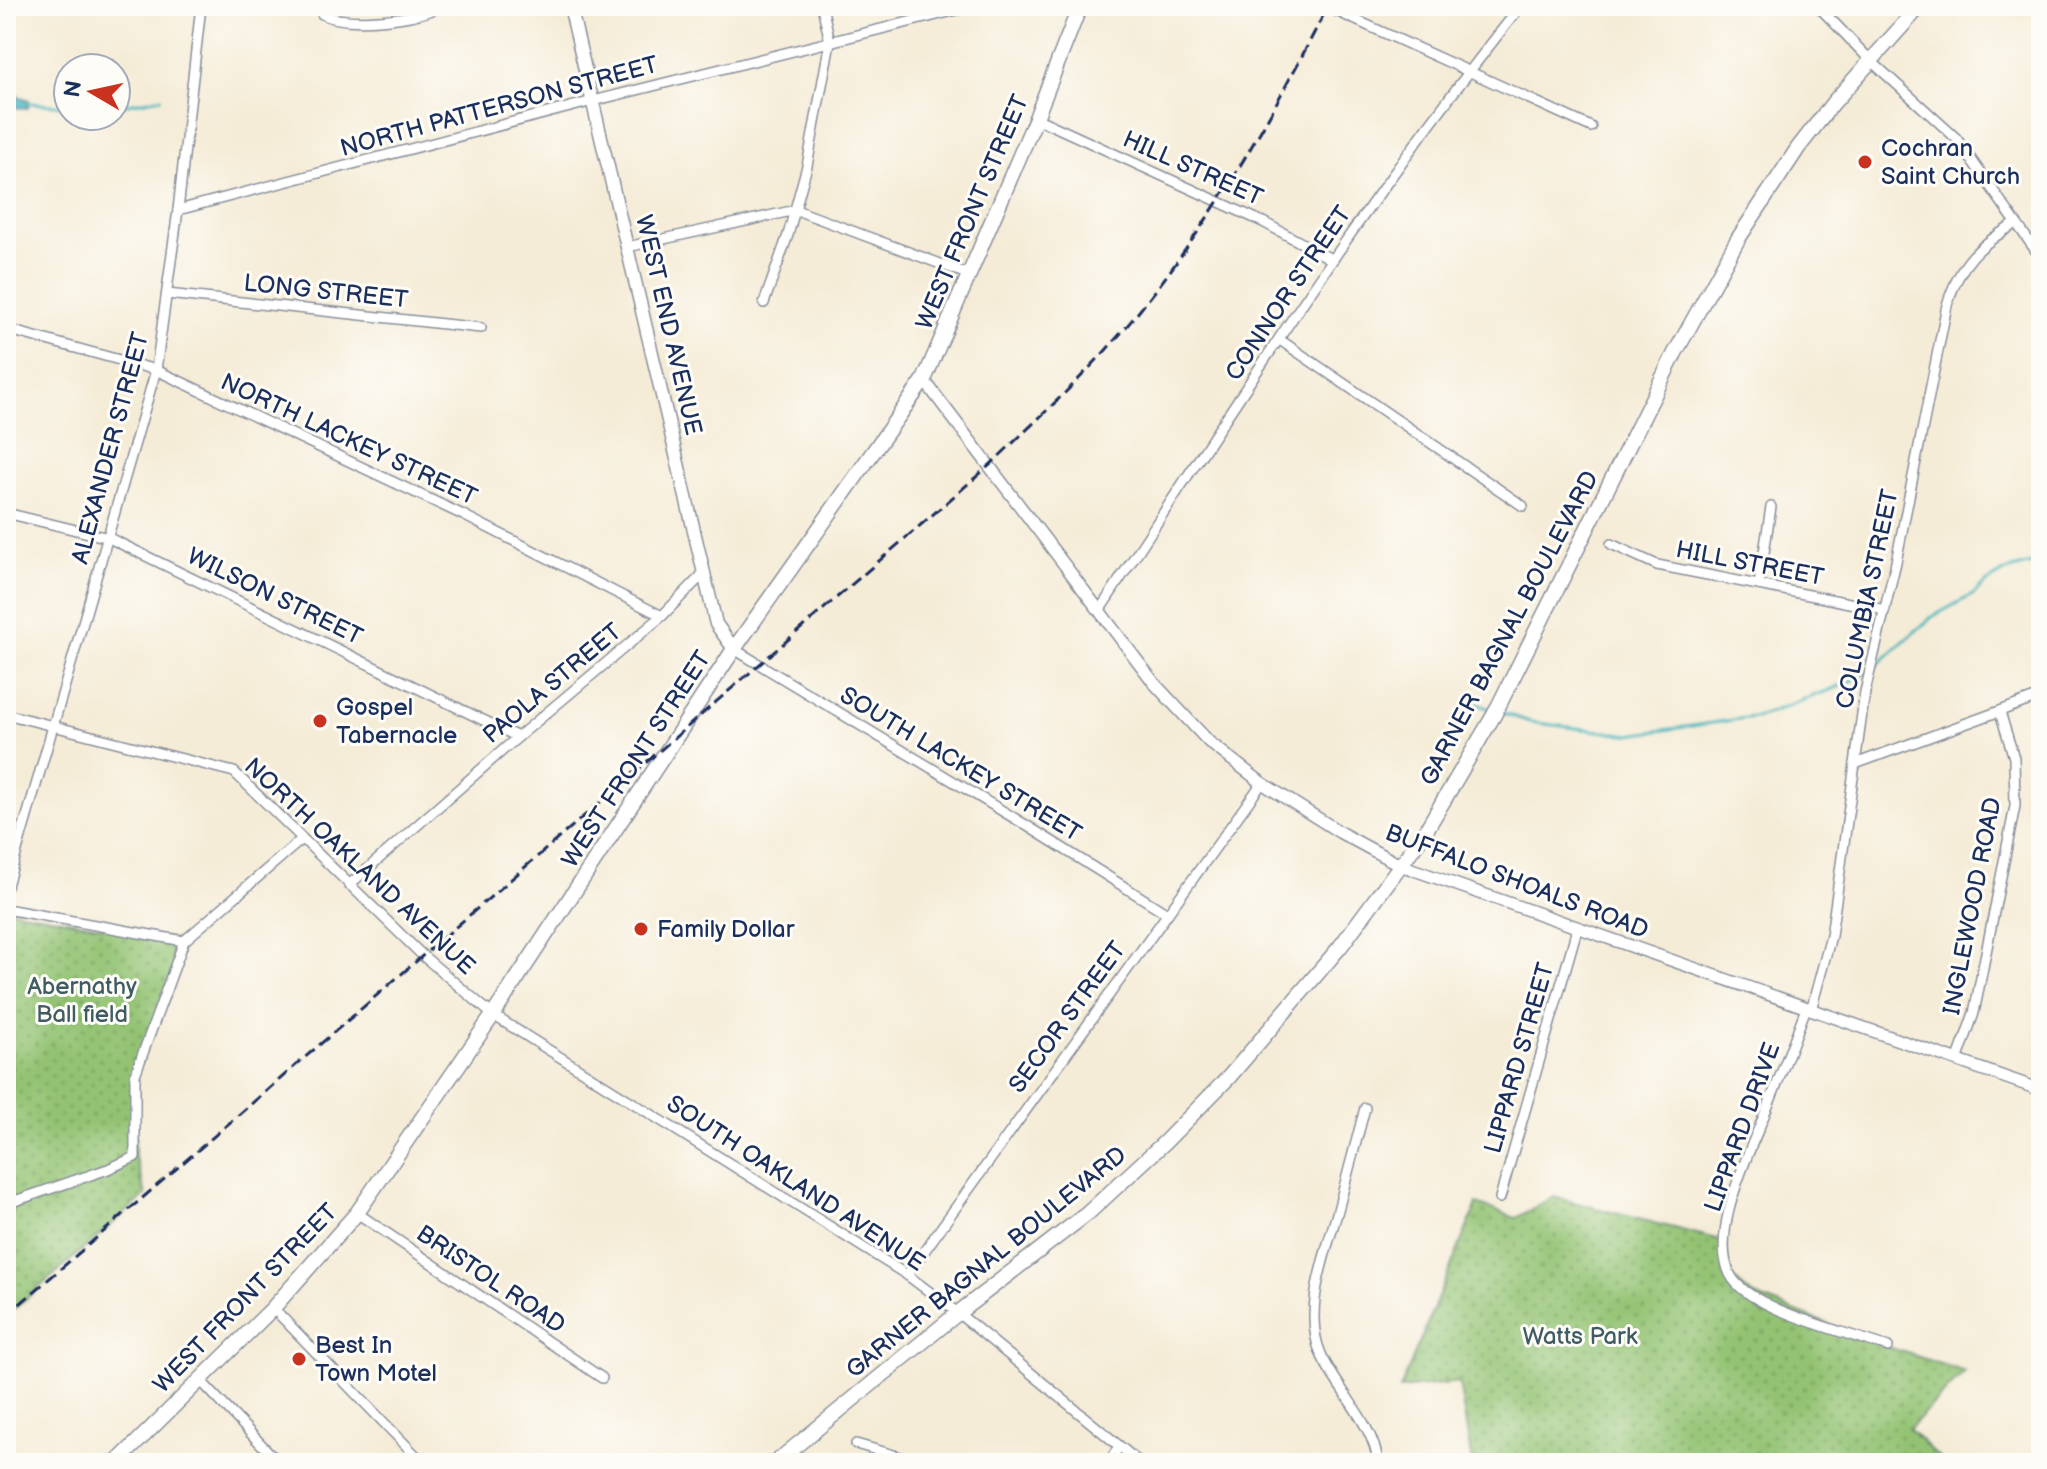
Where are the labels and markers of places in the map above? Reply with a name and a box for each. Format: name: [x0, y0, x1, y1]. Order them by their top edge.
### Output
place label: Cochran Saint Church: [1881, 134, 2020, 191]
marker: Cochran Saint Church: [1856, 153, 1874, 171]
place label: Gospel Tabernacle: [336, 693, 457, 750]
marker: Gospel Tabernacle: [311, 712, 329, 730]
place label: Family Dollar: [657, 915, 795, 944]
marker: Family Dollar: [632, 920, 650, 938]
place label: Best In Town Motel: [315, 1331, 437, 1388]
marker: Best In Town Motel: [290, 1350, 308, 1368]

